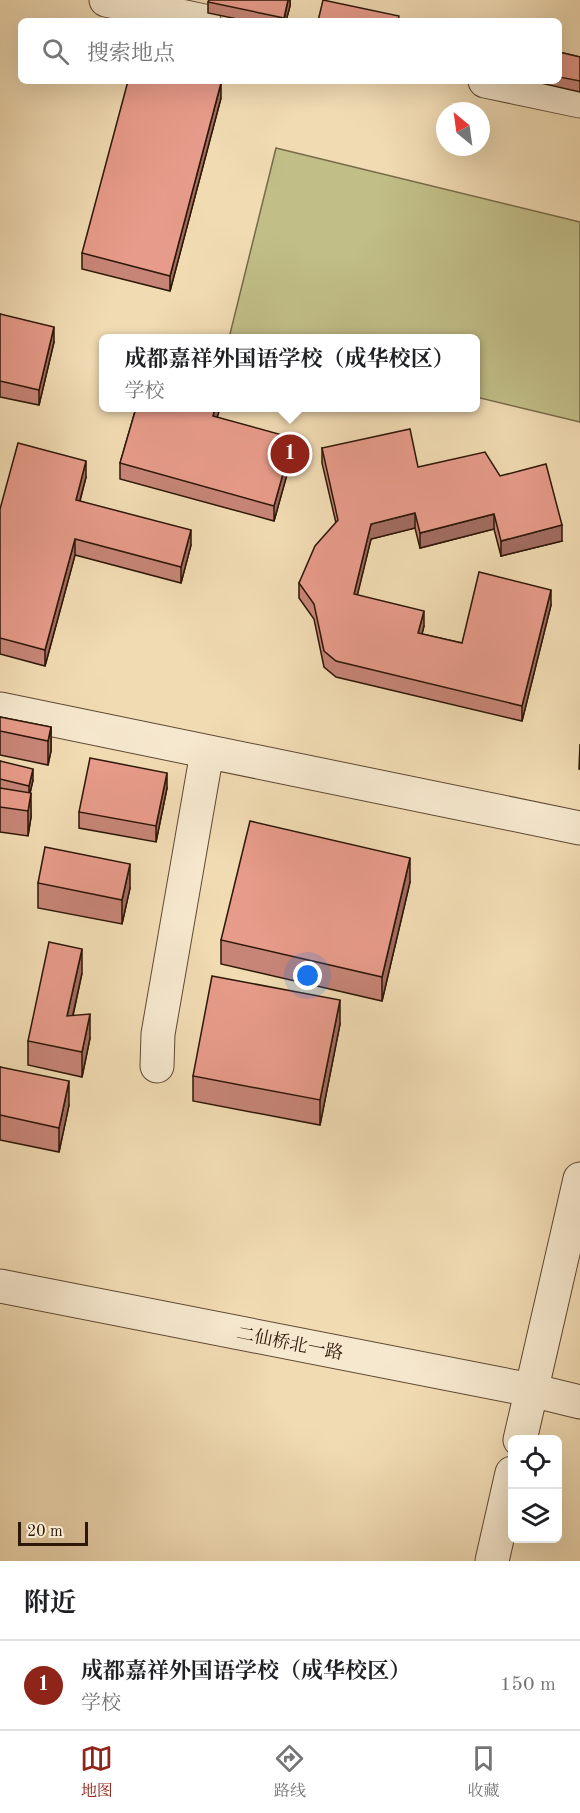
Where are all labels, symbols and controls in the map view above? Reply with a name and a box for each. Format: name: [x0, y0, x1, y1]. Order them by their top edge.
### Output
search box: [18, 18, 562, 84]
icon: search: [39, 35, 72, 68]
text: 搜索地点: [87, 43, 175, 65]
north arrow: [436, 102, 490, 156]
popup: [99, 334, 480, 412]
text: 成都嘉祥外国语学校（成华校区）: [124, 349, 455, 371]
text: 学校: [124, 382, 164, 402]
pin: 1: [270, 432, 310, 476]
your location: [293, 961, 322, 990]
street label: 二仙桥北一路: [235, 1323, 345, 1363]
map controls: [508, 1435, 562, 1543]
button: locate: [508, 1435, 562, 1489]
button: layers: [508, 1489, 562, 1543]
scale bar: [18, 1519, 88, 1546]
text: 20 m: [27, 1524, 63, 1540]
text: 附近: [24, 1591, 76, 1617]
text: 成都嘉祥外国语学校（成华校区）: [81, 1661, 411, 1683]
text: 1: [38, 1675, 49, 1695]
text: 150 m: [500, 1675, 556, 1695]
text: 学校: [81, 1694, 121, 1714]
tab: 地图: [80, 1742, 113, 1802]
tab: 路线: [273, 1742, 306, 1802]
tab: 收藏: [467, 1742, 500, 1802]

